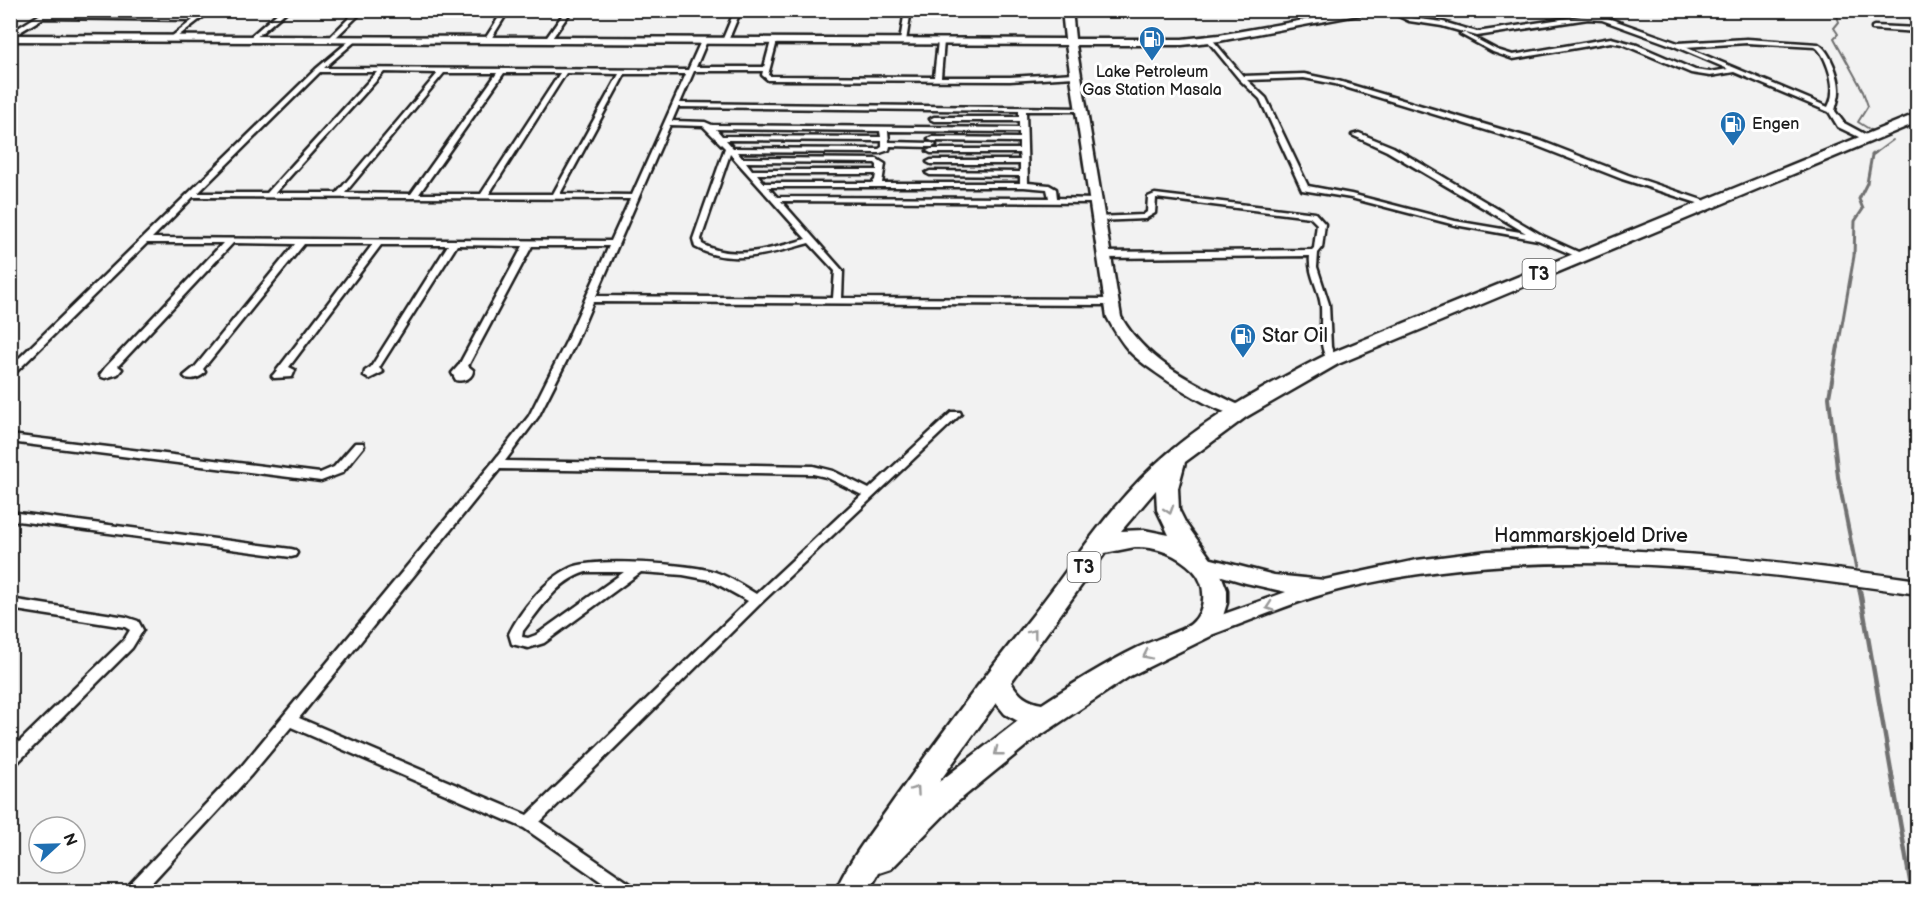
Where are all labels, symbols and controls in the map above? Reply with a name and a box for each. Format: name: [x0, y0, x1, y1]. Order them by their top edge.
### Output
fuel station icon: Lake Petroleum Gas Station Masala: [1137, 24, 1167, 62]
place label: Lake Petroleum Gas Station Masala: [1082, 63, 1222, 100]
fuel station icon: Engen: [1718, 109, 1748, 147]
place label: Engen: [1752, 115, 1799, 134]
road number: T3: [1522, 259, 1556, 289]
fuel station icon: Star Oil: [1228, 321, 1258, 359]
place label: Star Oil: [1262, 324, 1328, 348]
one-way arrow: [1162, 504, 1174, 515]
street label: Hammarskjoeld Drive: [1494, 524, 1688, 548]
road number: T3: [1068, 552, 1100, 582]
one-way arrow: [1265, 600, 1276, 612]
one-way arrow: [1025, 629, 1036, 640]
one-way arrow: [1142, 647, 1153, 659]
one-way arrow: [994, 744, 1005, 755]
one-way arrow: [909, 786, 920, 797]
north arrow: [27, 815, 87, 875]
text: N: [58, 831, 81, 849]

